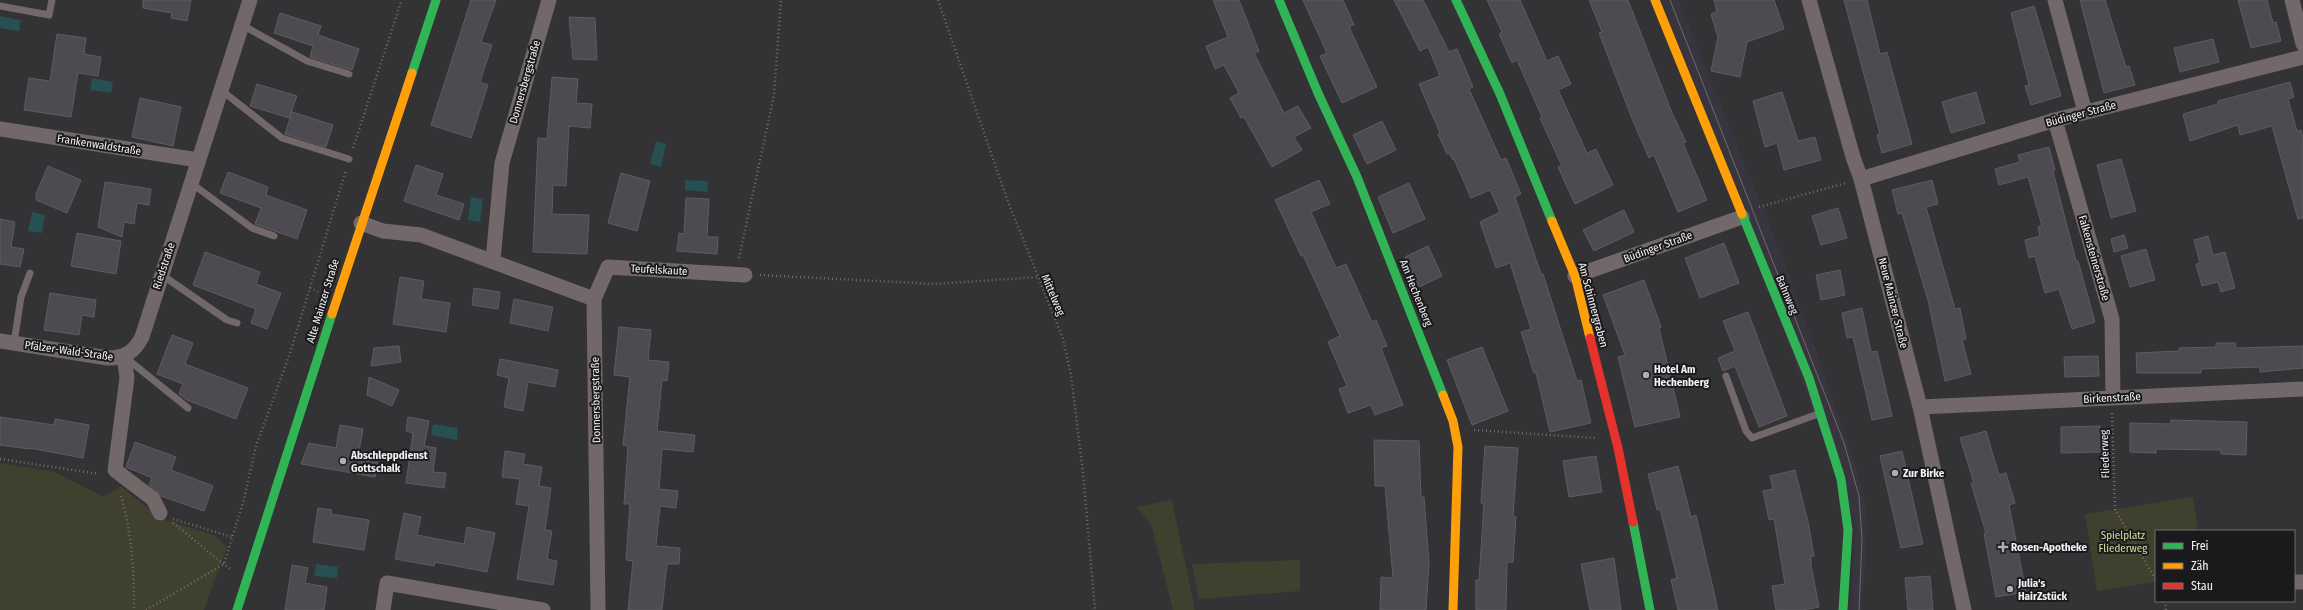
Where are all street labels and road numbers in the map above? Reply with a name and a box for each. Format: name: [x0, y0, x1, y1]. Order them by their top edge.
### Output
street label: Donnersbergstraße: [507, 39, 543, 125]
street label: Büdinger Straße: [2044, 98, 2118, 130]
street label: Frankenwaldstraße: [56, 132, 142, 158]
street label: Falkensteinerstraße: [2076, 214, 2112, 302]
street label: Büdinger Straße: [1622, 229, 1694, 265]
street label: Riedstraße: [150, 241, 178, 291]
street label: Neue Mainzer Straße: [1875, 256, 1911, 350]
street label: Alte Mainzer Straße: [304, 257, 342, 345]
street label: Am Hechenberg: [1397, 258, 1436, 329]
street label: Am Schinnergraben: [1575, 261, 1611, 349]
street label: Teufelskaute: [630, 262, 688, 278]
street label: Mittelweg: [1038, 272, 1068, 318]
street label: Bahnweg: [1773, 274, 1801, 317]
street label: Pfälzer-Wald-Straße: [24, 338, 114, 364]
street label: Donnersbergstraße: [589, 357, 603, 443]
street label: Birkenstraße: [2083, 390, 2141, 406]
street label: Fliederweg: [2098, 429, 2112, 479]

